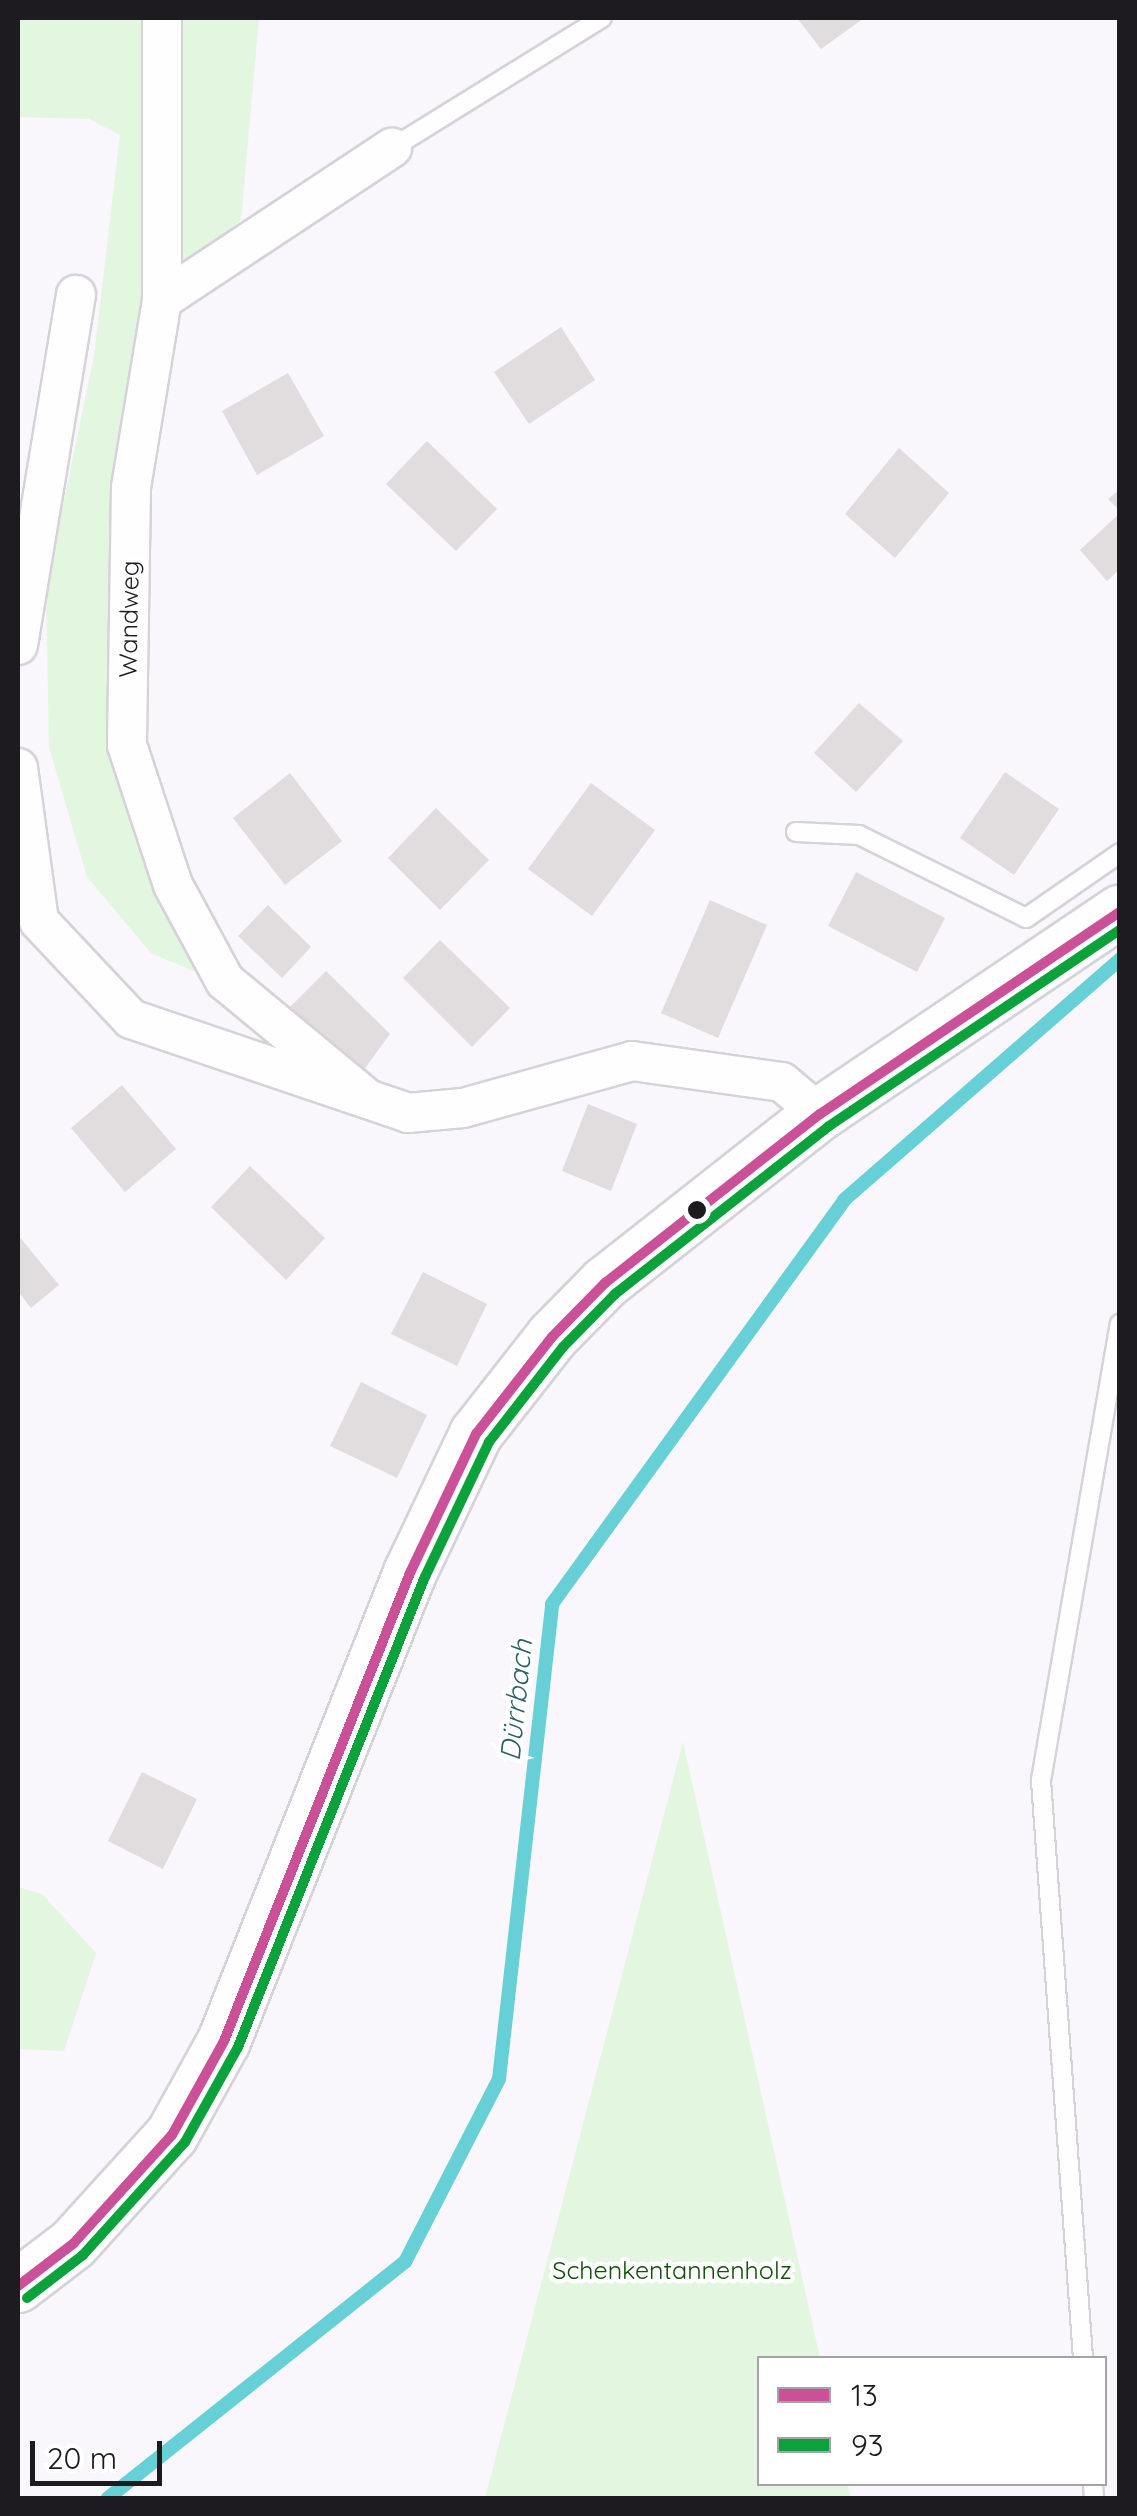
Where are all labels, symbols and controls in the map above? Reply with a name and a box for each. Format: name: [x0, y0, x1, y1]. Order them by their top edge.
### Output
street label: Wandweg: [113, 560, 145, 678]
unlabelled marker: [687, 1200, 707, 1220]
water label: Dürrbach: [493, 1638, 539, 1762]
park label: Schenkentannenholz: [552, 2255, 792, 2285]
legend: [757, 2356, 1107, 2486]
text: 13: [851, 2376, 878, 2414]
scale bar: [35, 2421, 168, 2483]
text: 93: [851, 2426, 883, 2464]
text: 20 m: [47, 2439, 117, 2477]

